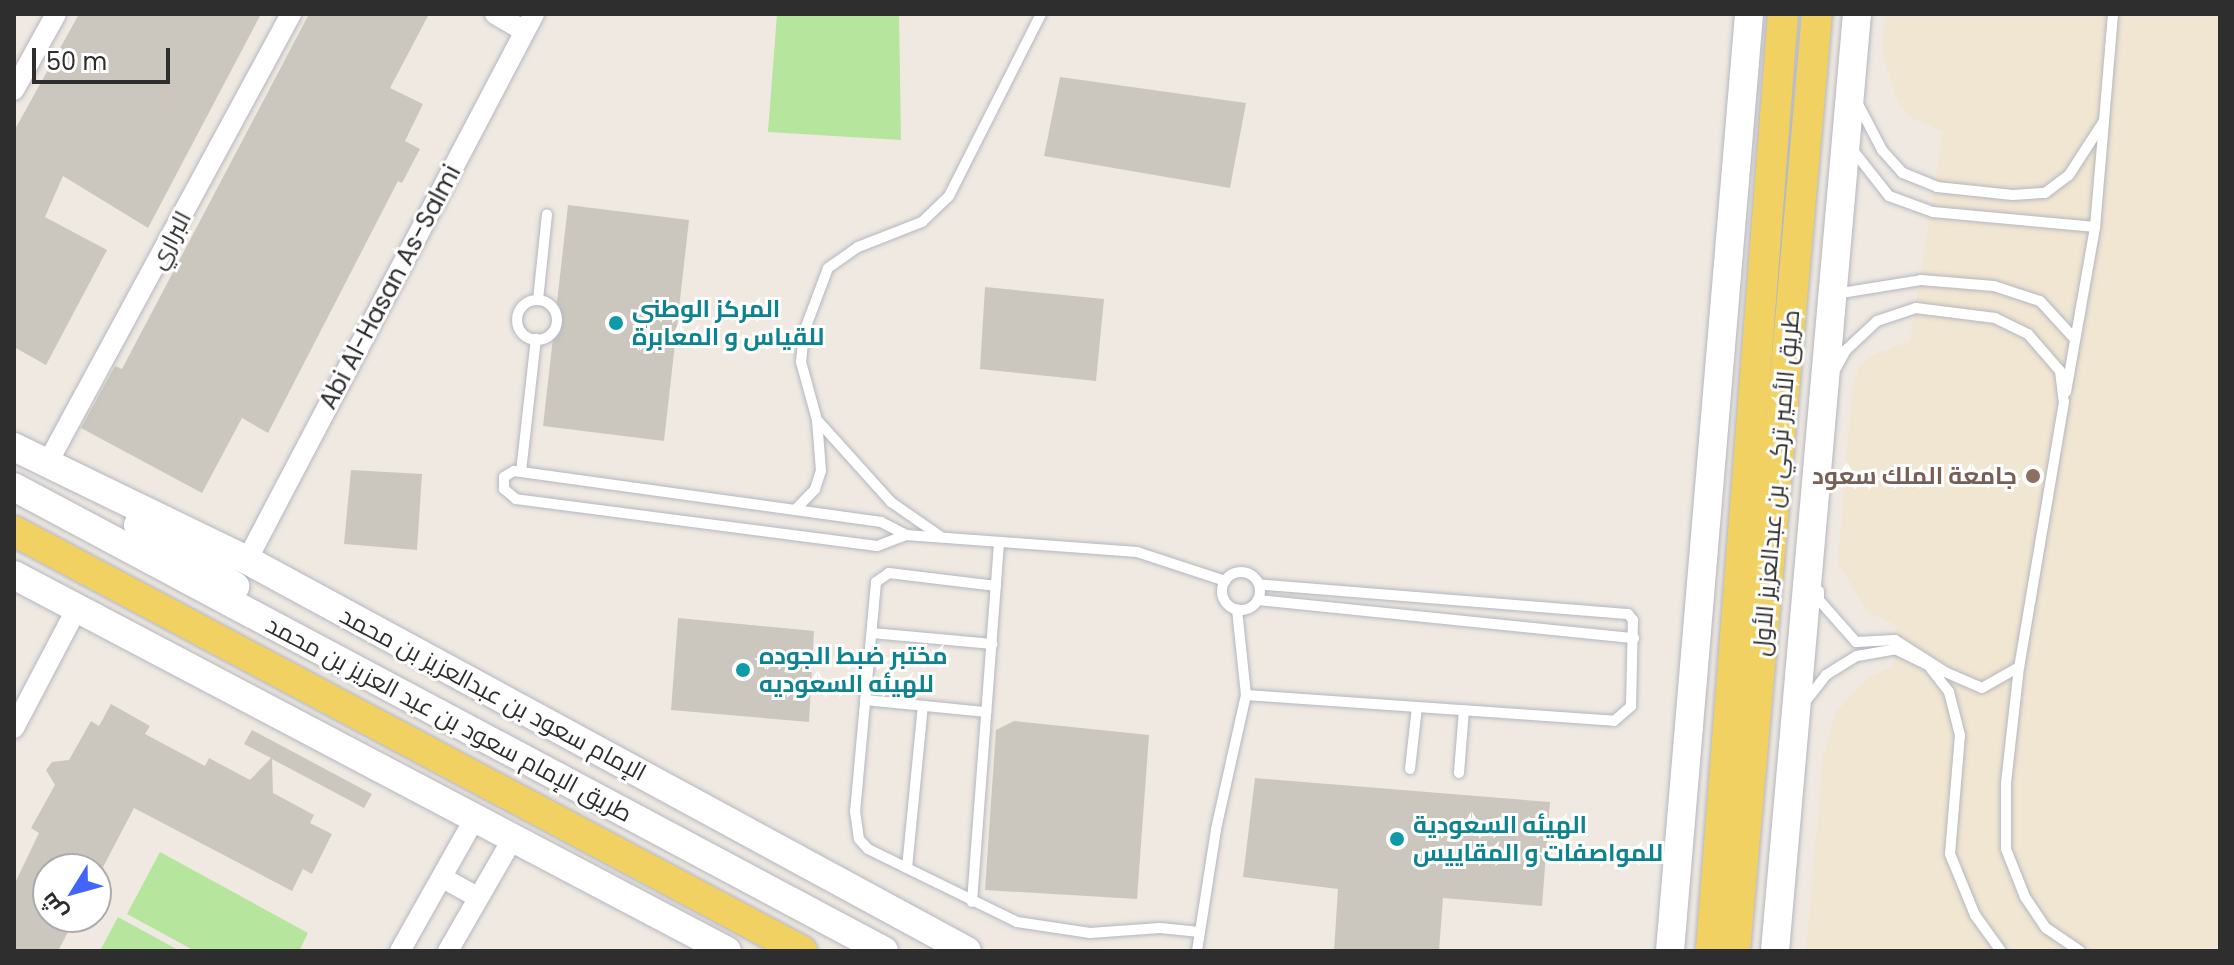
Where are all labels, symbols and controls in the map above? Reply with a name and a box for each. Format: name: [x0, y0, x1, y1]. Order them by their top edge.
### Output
scale bar: [36, 32, 174, 82]
text: 50 m: [46, 45, 107, 78]
street label: Abi Al-Hasan As-Salmi: [313, 160, 467, 414]
street label: البراري: [143, 206, 197, 274]
place label: المركز الوطني للقياس و المعابرة: [632, 295, 824, 351]
street label: طريق الأمير تركي بن عبدالعزيز الأول: [1747, 309, 1805, 657]
marker: المركز الوطني للقياس و المعابرة: [607, 314, 625, 332]
place label: جامعة الملك سعود: [1812, 462, 2017, 490]
marker: جامعة الملك سعود: [2024, 467, 2042, 485]
street label: الإمام سعود بن عبدالعزيز بن محمد: [335, 601, 651, 787]
street label: طريق الإمام سعود بن عبد العزيز بن محمد: [261, 610, 637, 828]
place label: مختبر ضبط الجوده للهيئه السعوديه: [759, 642, 948, 698]
marker: مختبر ضبط الجوده للهيئه السعوديه: [734, 661, 752, 679]
place label: الهيئه السعودية للمواصفات و المقاييس: [1413, 811, 1663, 867]
marker: الهيئه السعودية للمواصفات و المقاييس: [1388, 830, 1406, 848]
north arrow: [32, 853, 112, 933]
text: ش: [33, 886, 75, 927]

